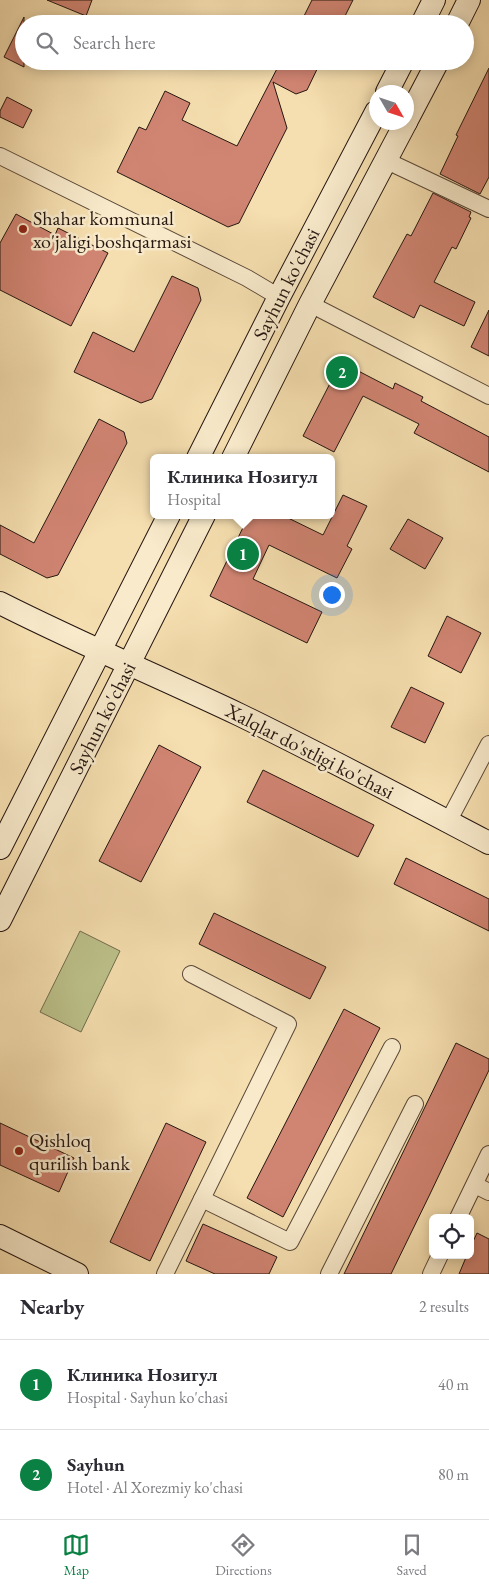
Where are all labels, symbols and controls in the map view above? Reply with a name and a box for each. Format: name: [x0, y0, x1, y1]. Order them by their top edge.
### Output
search box: [15, 15, 474, 70]
icon: search: [33, 29, 61, 57]
text: Search here: [73, 30, 155, 55]
north arrow: [369, 85, 414, 130]
place label: Shahar kommunal xo'jaligi boshqarmasi: [33, 205, 192, 254]
marker: Shahar kommunal xo'jaligi boshqarmasi: [17, 223, 29, 235]
street label: Sayhun ko'chasi: [247, 224, 325, 344]
pin: 2: [326, 353, 358, 391]
popup: [150, 454, 335, 519]
text: Клиника Нозигул: [167, 464, 318, 489]
text: Hospital: [167, 489, 221, 510]
pin: 1: [227, 535, 259, 573]
your location: [319, 582, 345, 608]
street label: Sayhun ko'chasi: [63, 658, 141, 778]
street label: Xalqlar do'stligi ko'chasi: [220, 697, 399, 805]
place label: Qishloq qurilish bank: [29, 1127, 130, 1176]
marker: Qishloq qurilish bank: [13, 1145, 25, 1157]
map controls: [429, 1214, 474, 1259]
button: locate: [429, 1214, 474, 1259]
text: Nearby: [20, 1293, 84, 1320]
text: 2 results: [419, 1296, 469, 1317]
text: Клиника Нозигул: [67, 1362, 217, 1387]
text: 1: [32, 1374, 40, 1395]
text: 40 m: [438, 1374, 469, 1395]
text: Hospital · Sayhun ko'chasi: [67, 1387, 228, 1408]
text: Sayhun: [67, 1452, 125, 1477]
text: 2: [32, 1464, 40, 1485]
text: 80 m: [438, 1464, 469, 1485]
text: Hotel · Al Xorezmiy ko'chasi: [67, 1477, 243, 1498]
tab: Map: [62, 1531, 90, 1579]
tab: Directions: [215, 1531, 272, 1579]
tab: Saved: [397, 1531, 427, 1579]

